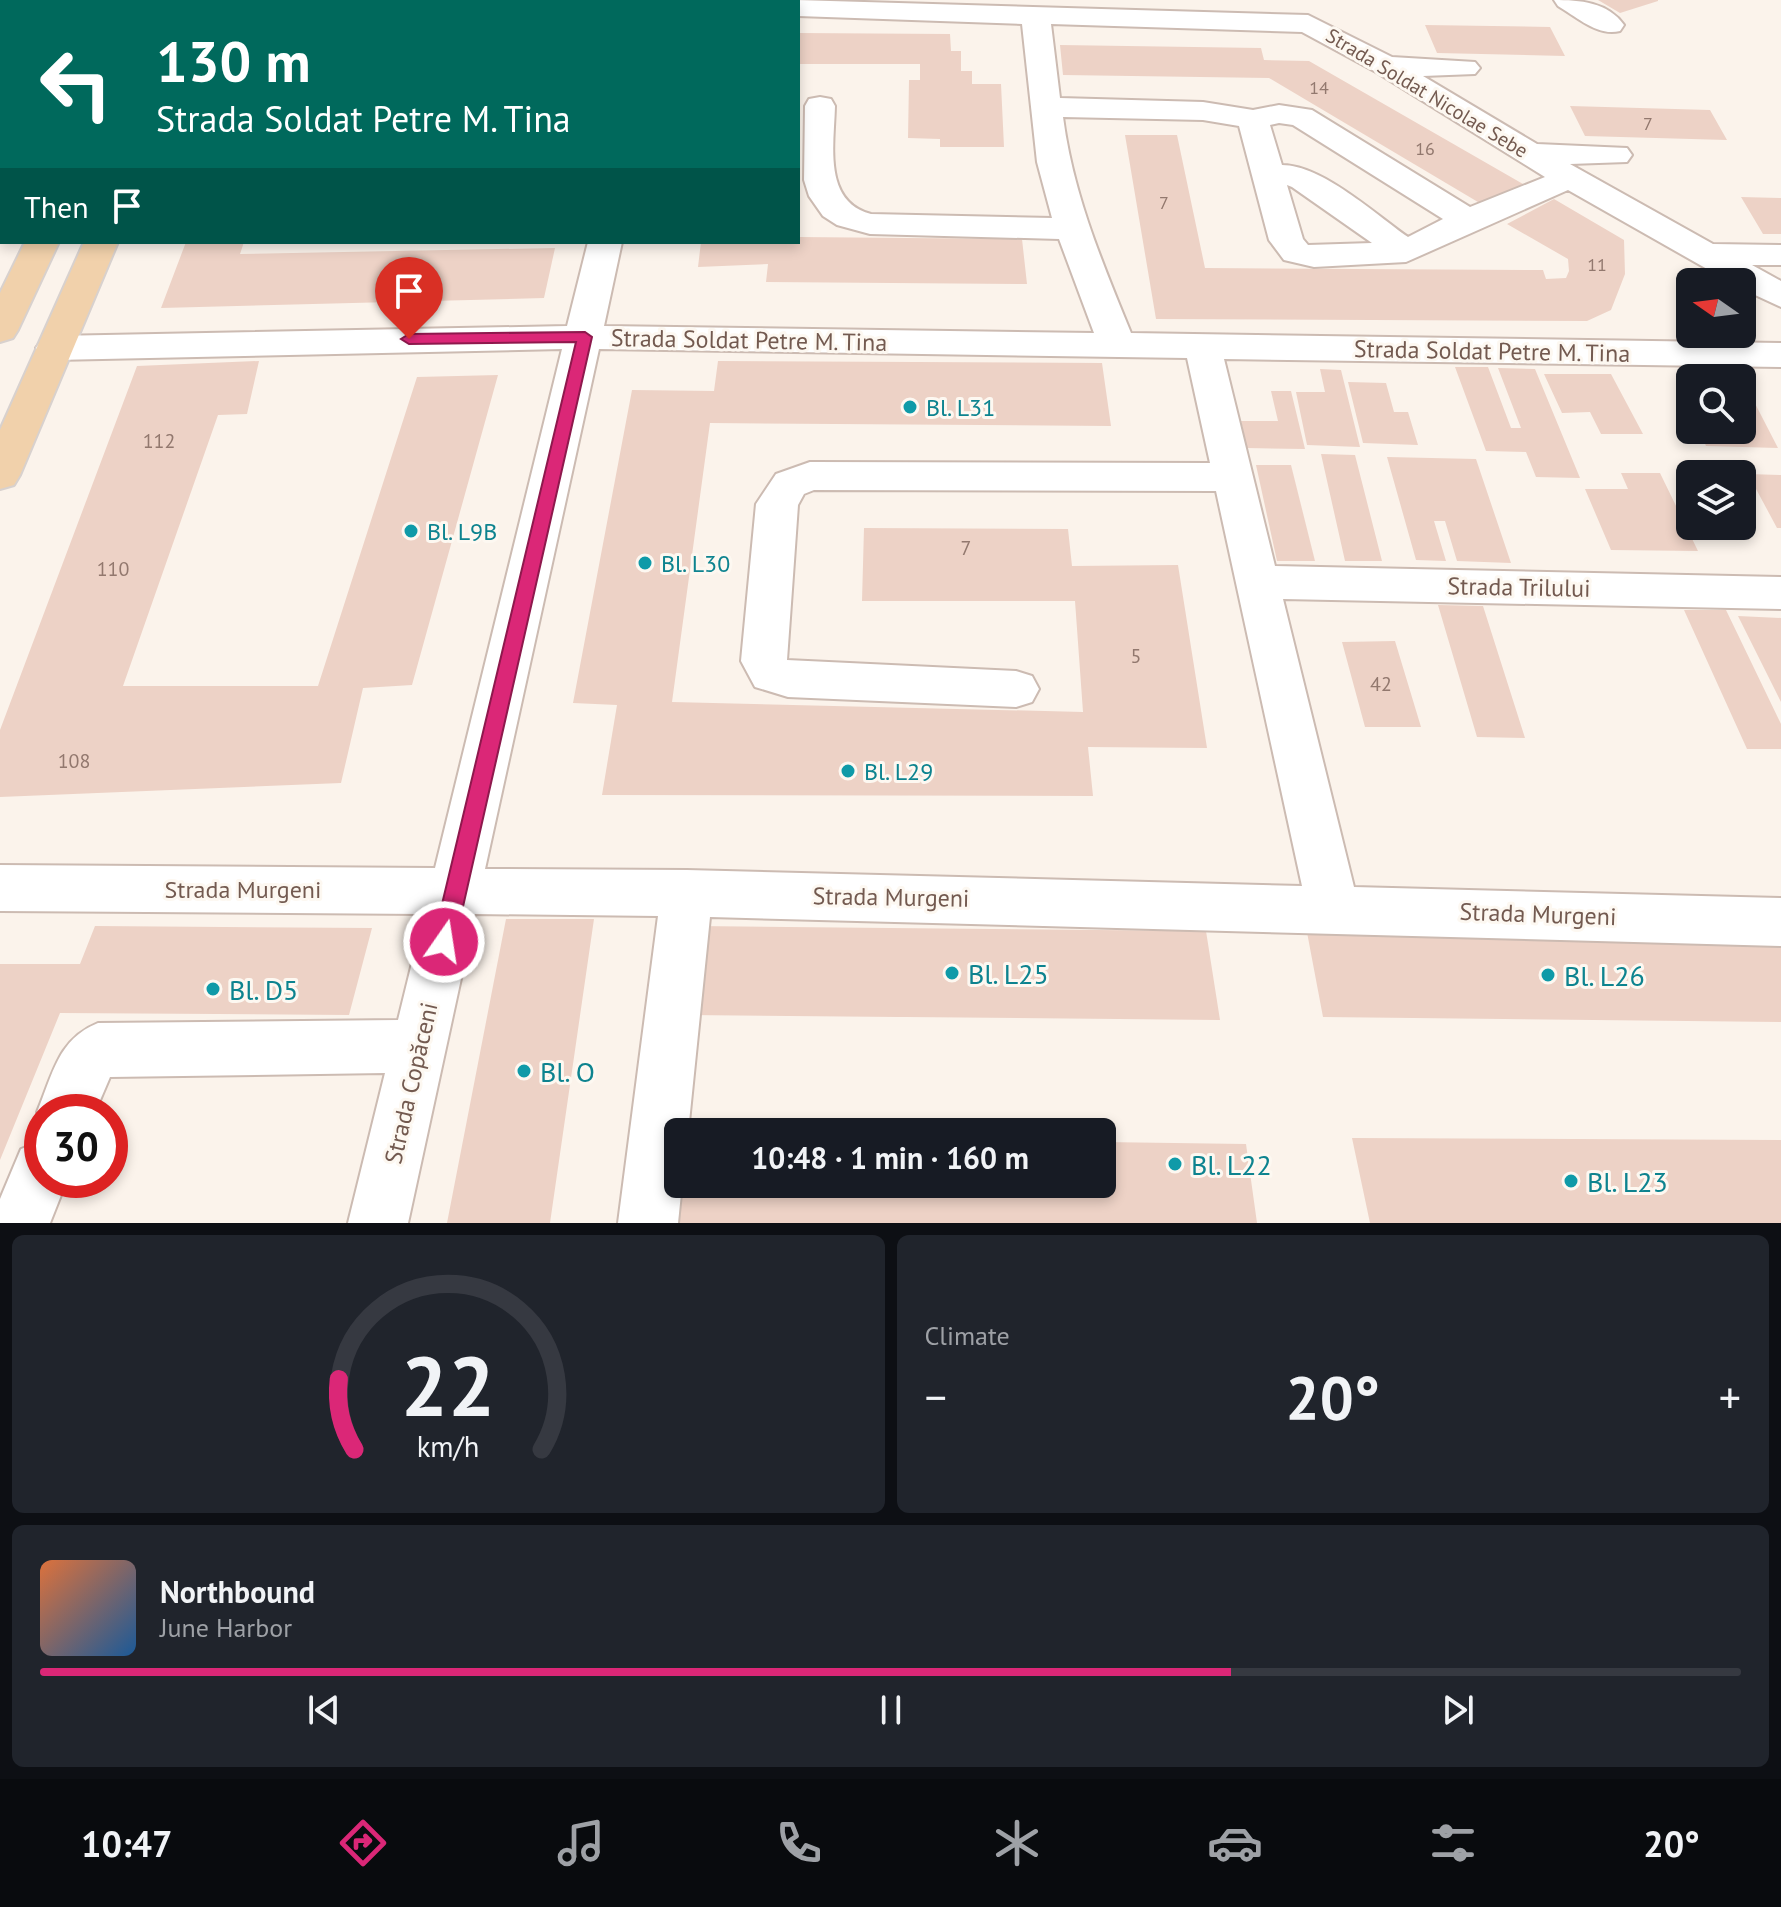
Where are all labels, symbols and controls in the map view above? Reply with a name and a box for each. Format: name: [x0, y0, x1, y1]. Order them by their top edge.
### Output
street label: Strada Soldat Nicolae Sebe: [1321, 22, 1533, 164]
text: 130 m: [156, 25, 311, 97]
icon: left: [24, 32, 128, 136]
house number: 14: [1309, 76, 1329, 99]
text: Strada Soldat Petre M. Tina: [156, 95, 571, 142]
house number: 7: [1643, 112, 1653, 135]
house number: 16: [1415, 137, 1435, 160]
icon: arrive: [105, 184, 149, 228]
text: Then: [24, 187, 89, 226]
house number: 7: [1159, 191, 1169, 214]
house number: 11: [1587, 253, 1607, 276]
pin: [375, 257, 443, 339]
north arrow: [1676, 268, 1756, 348]
map controls: [1676, 268, 1756, 540]
icon: arrive: [387, 269, 431, 313]
street label: Strada Soldat Petre M. Tina: [611, 322, 887, 358]
street label: Strada Soldat Petre M. Tina: [1354, 333, 1630, 369]
button: search: [1676, 364, 1756, 444]
place label: Bl. L31: [926, 392, 995, 423]
marker: Bl. L31: [901, 398, 919, 416]
house number: 112: [143, 428, 175, 454]
button: layers: [1676, 460, 1756, 540]
place label: Bl. L9B: [427, 516, 497, 547]
marker: Bl. L9B: [402, 522, 420, 540]
house number: 7: [961, 535, 971, 561]
place label: Bl. L30: [661, 548, 730, 579]
marker: Bl. L30: [636, 554, 654, 572]
house number: 110: [97, 556, 129, 582]
street label: Strada Trilului: [1447, 570, 1591, 604]
house number: 5: [1131, 643, 1141, 669]
house number: 42: [1370, 671, 1392, 697]
house number: 108: [58, 748, 90, 774]
place label: Bl. L29: [864, 756, 933, 787]
marker: Bl. L29: [839, 762, 857, 780]
street label: Strada Murgeni: [165, 874, 321, 905]
street label: Strada Murgeni: [812, 880, 970, 914]
street label: Strada Murgeni: [1459, 896, 1617, 932]
position arrow: [402, 900, 486, 984]
place label: Bl. L25: [968, 955, 1049, 992]
place label: Bl. L26: [1564, 957, 1645, 994]
marker: Bl. L25: [943, 964, 961, 982]
marker: Bl. L26: [1539, 966, 1557, 984]
place label: Bl. D5: [229, 971, 298, 1008]
marker: Bl. D5: [204, 980, 222, 998]
street label: Strada Copăceni: [377, 999, 445, 1167]
place label: Bl. O: [540, 1053, 595, 1090]
marker: Bl. O: [515, 1062, 533, 1080]
speed limit sign: 30: [24, 1094, 128, 1198]
text: 10:48 · 1 min · 160 m: [751, 1138, 1029, 1177]
place label: Bl. L22: [1191, 1146, 1272, 1183]
marker: Bl. L22: [1166, 1155, 1184, 1173]
place label: Bl. L23: [1587, 1163, 1668, 1200]
marker: Bl. L23: [1562, 1172, 1580, 1190]
text: Climate: [925, 1319, 1010, 1352]
text: 22: [401, 1331, 495, 1439]
text: 20°: [1286, 1358, 1380, 1436]
text: −: [925, 1368, 947, 1425]
text: +: [1719, 1368, 1741, 1425]
text: km/h: [417, 1428, 480, 1465]
text: Northbound: [160, 1572, 315, 1611]
text: June Harbor: [160, 1611, 292, 1644]
icon: previous: [302, 1688, 346, 1732]
icon: pause: [869, 1688, 913, 1732]
icon: next: [1436, 1688, 1480, 1732]
icon: directions: [335, 1815, 391, 1871]
icon: music: [553, 1815, 609, 1871]
icon: phone: [771, 1815, 827, 1871]
icon: climate: [989, 1815, 1045, 1871]
icon: car: [1207, 1815, 1263, 1871]
icon: filters: [1425, 1815, 1481, 1871]
text: 10:47: [81, 1820, 172, 1867]
text: 20°: [1643, 1820, 1700, 1867]

